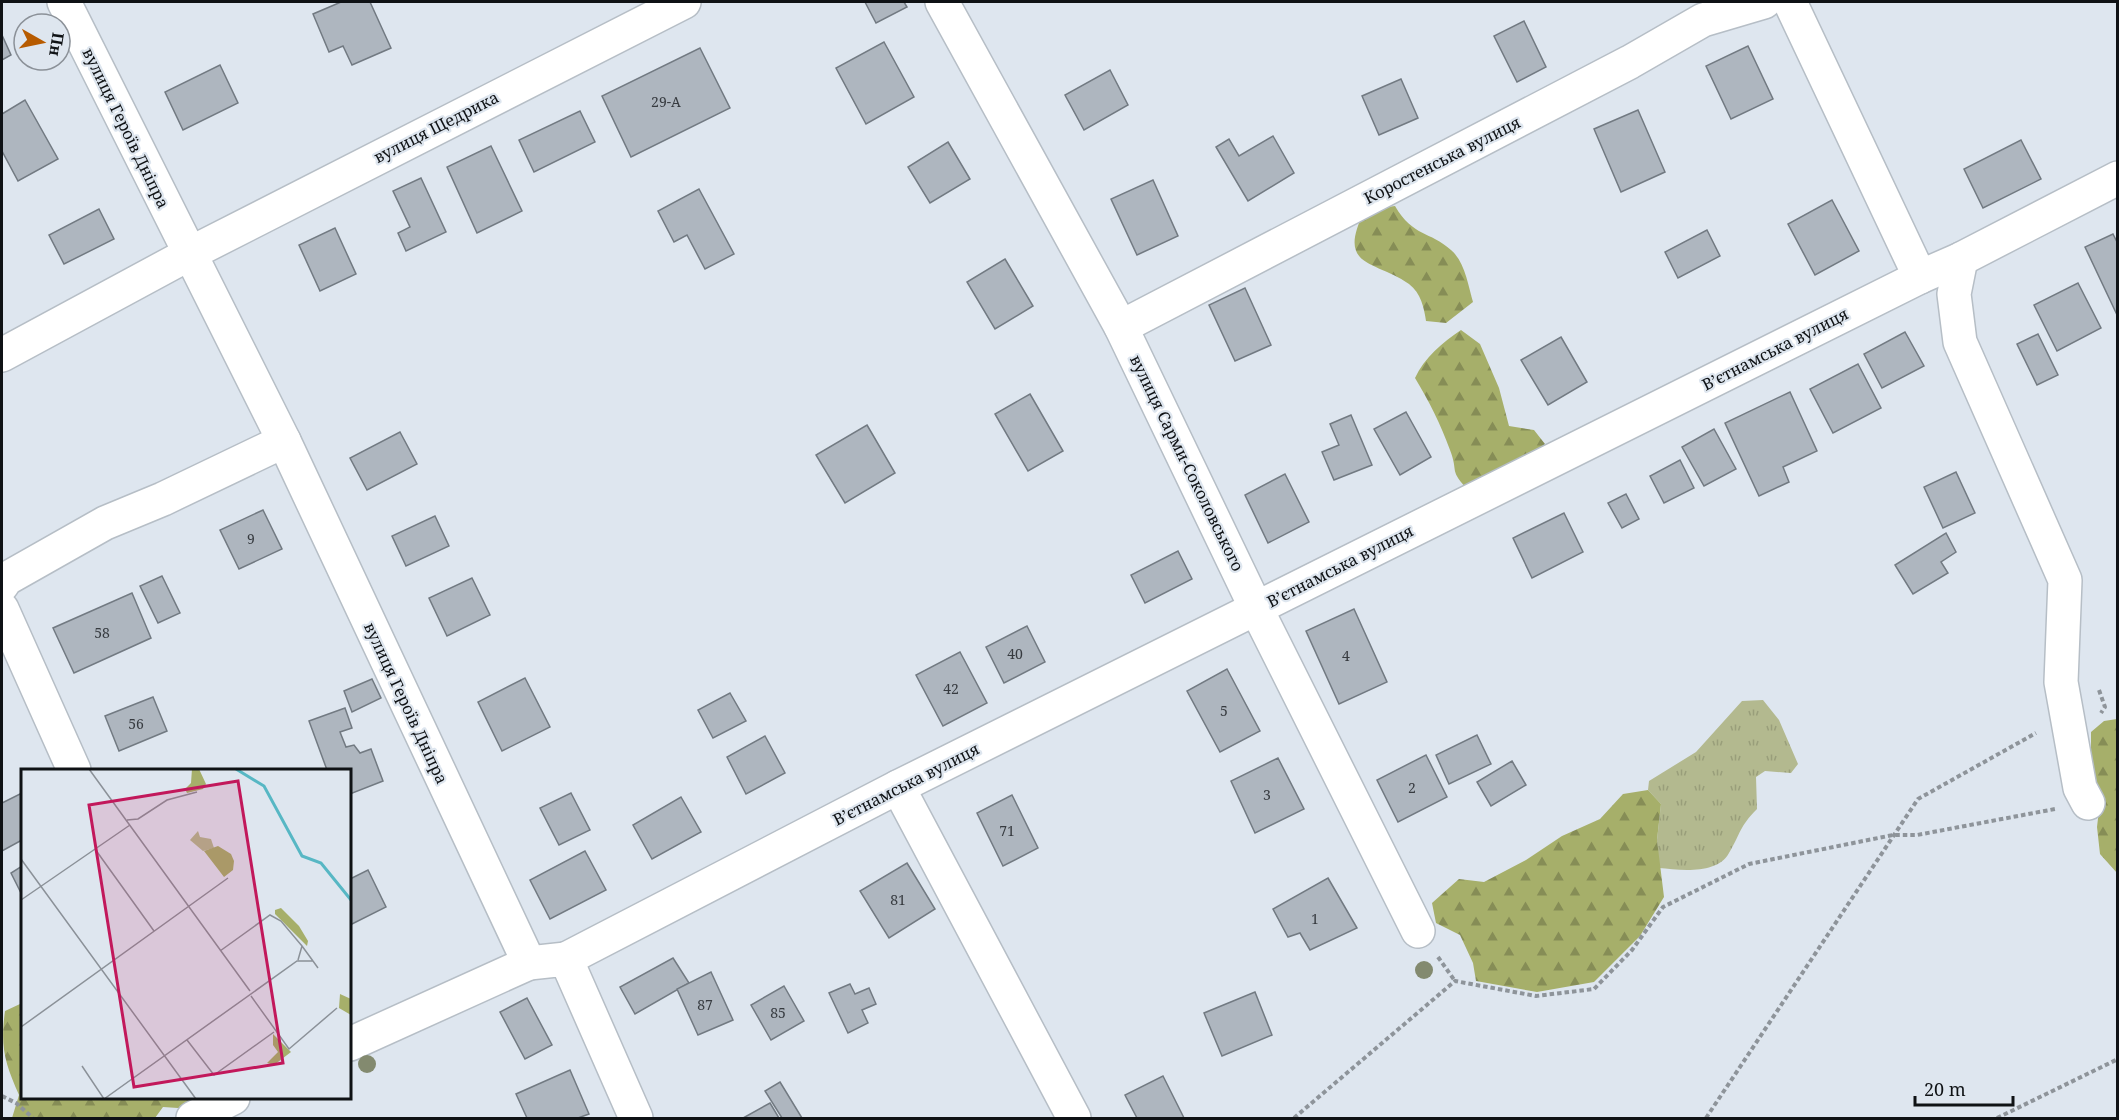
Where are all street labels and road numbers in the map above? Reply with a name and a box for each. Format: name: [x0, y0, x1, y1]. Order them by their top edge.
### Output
street label: вулиця Героїв Дніпра: [78, 44, 174, 212]
street label: вулиця Щедрика: [370, 86, 502, 168]
street label: Коростенська вулиця: [1360, 111, 1524, 209]
street label: Вʼєтнамська вулиця: [1698, 303, 1852, 395]
street label: вулиця Сарми-Соколовського: [1125, 351, 1249, 575]
street label: Вʼєтнамська вулиця: [1263, 520, 1417, 612]
street label: вулиця Героїв Дніпра: [359, 619, 453, 787]
street label: Вʼєтнамська вулиця: [829, 738, 983, 830]

